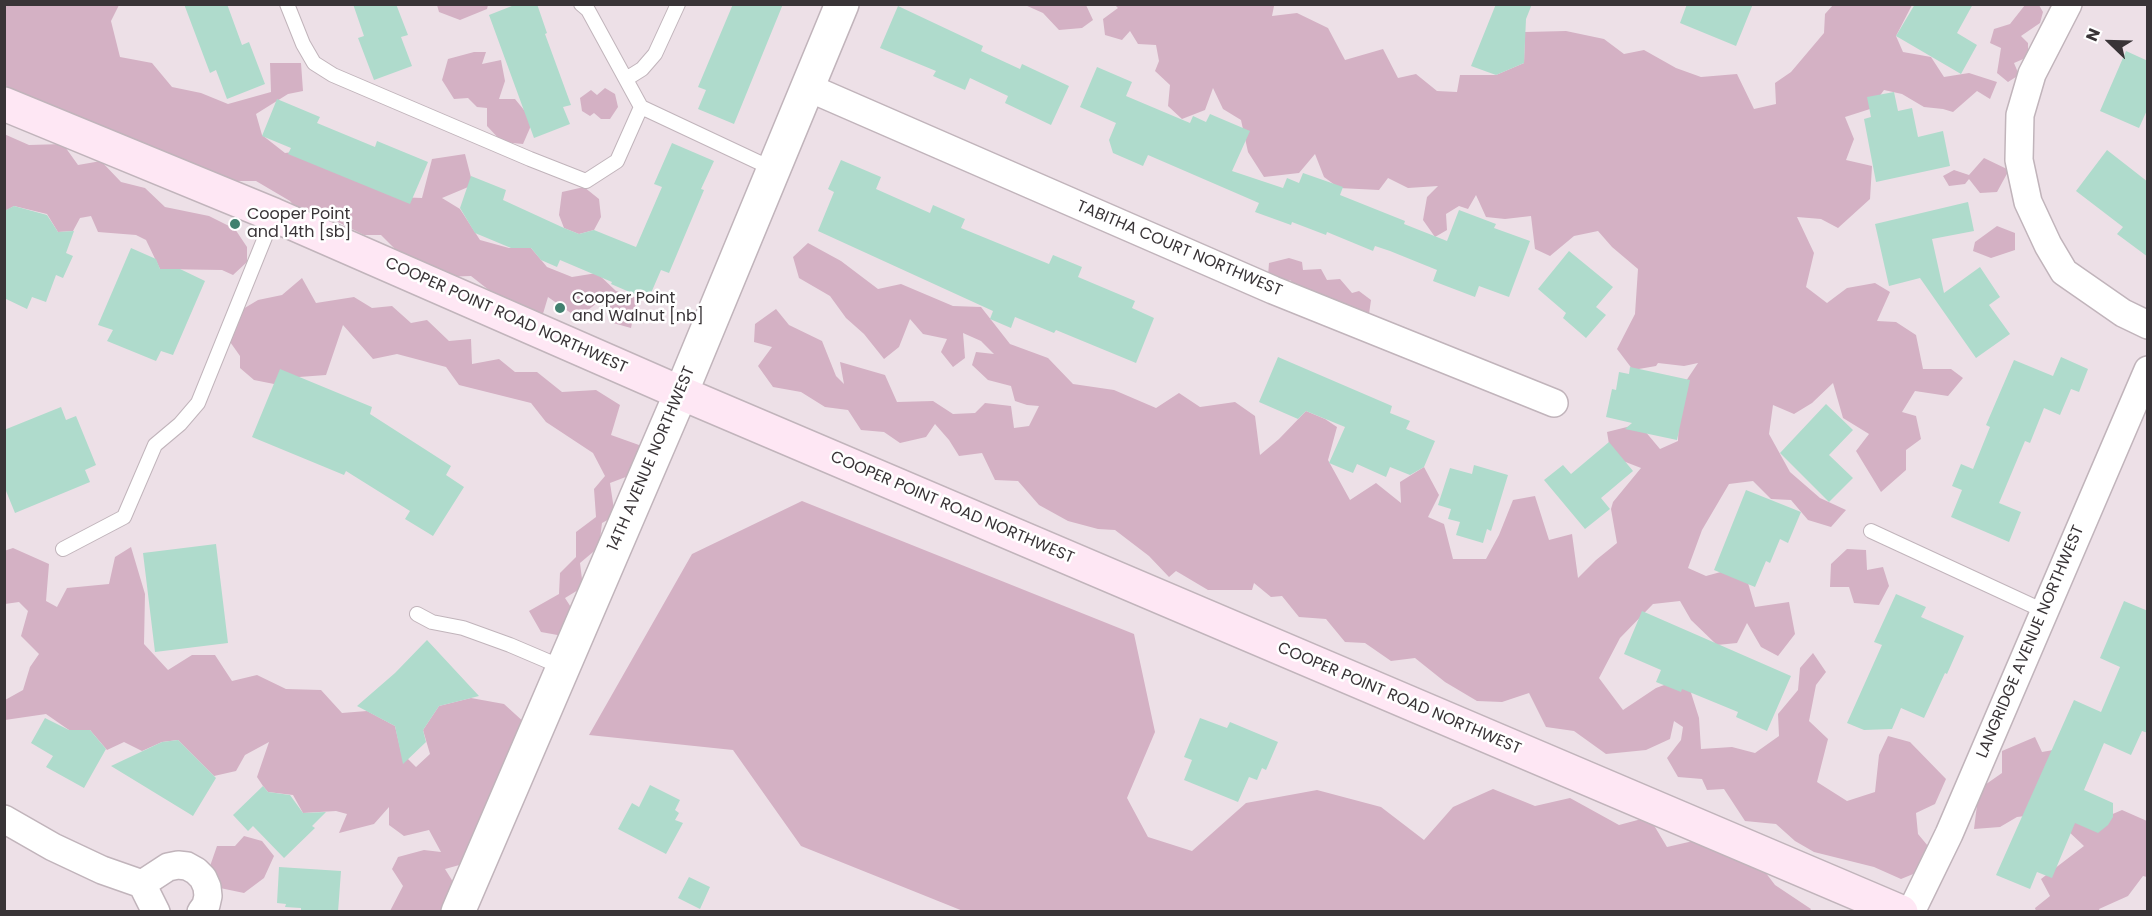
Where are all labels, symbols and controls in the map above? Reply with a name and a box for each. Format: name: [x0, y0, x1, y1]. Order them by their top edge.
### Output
north arrow: [2080, 12, 2140, 72]
text: N: [2080, 25, 2106, 45]
street label: TABITHA COURT NORTHWEST: [1073, 197, 1285, 301]
place label: Cooper Point and 14th [sb]: [247, 205, 351, 243]
marker: Cooper Point and 14th [sb]: [228, 217, 242, 231]
street label: COOPER POINT ROAD NORTHWEST: [382, 254, 630, 378]
place label: Cooper Point and Walnut [nb]: [572, 289, 704, 327]
marker: Cooper Point and Walnut [nb]: [553, 301, 567, 315]
street label: 14TH AVENUE NORTHWEST: [604, 364, 700, 554]
street label: COOPER POINT ROAD NORTHWEST: [827, 448, 1077, 568]
street label: LANGRIDGE AVENUE NORTHWEST: [1973, 523, 2089, 761]
street label: COOPER POINT ROAD NORTHWEST: [1274, 639, 1524, 759]

